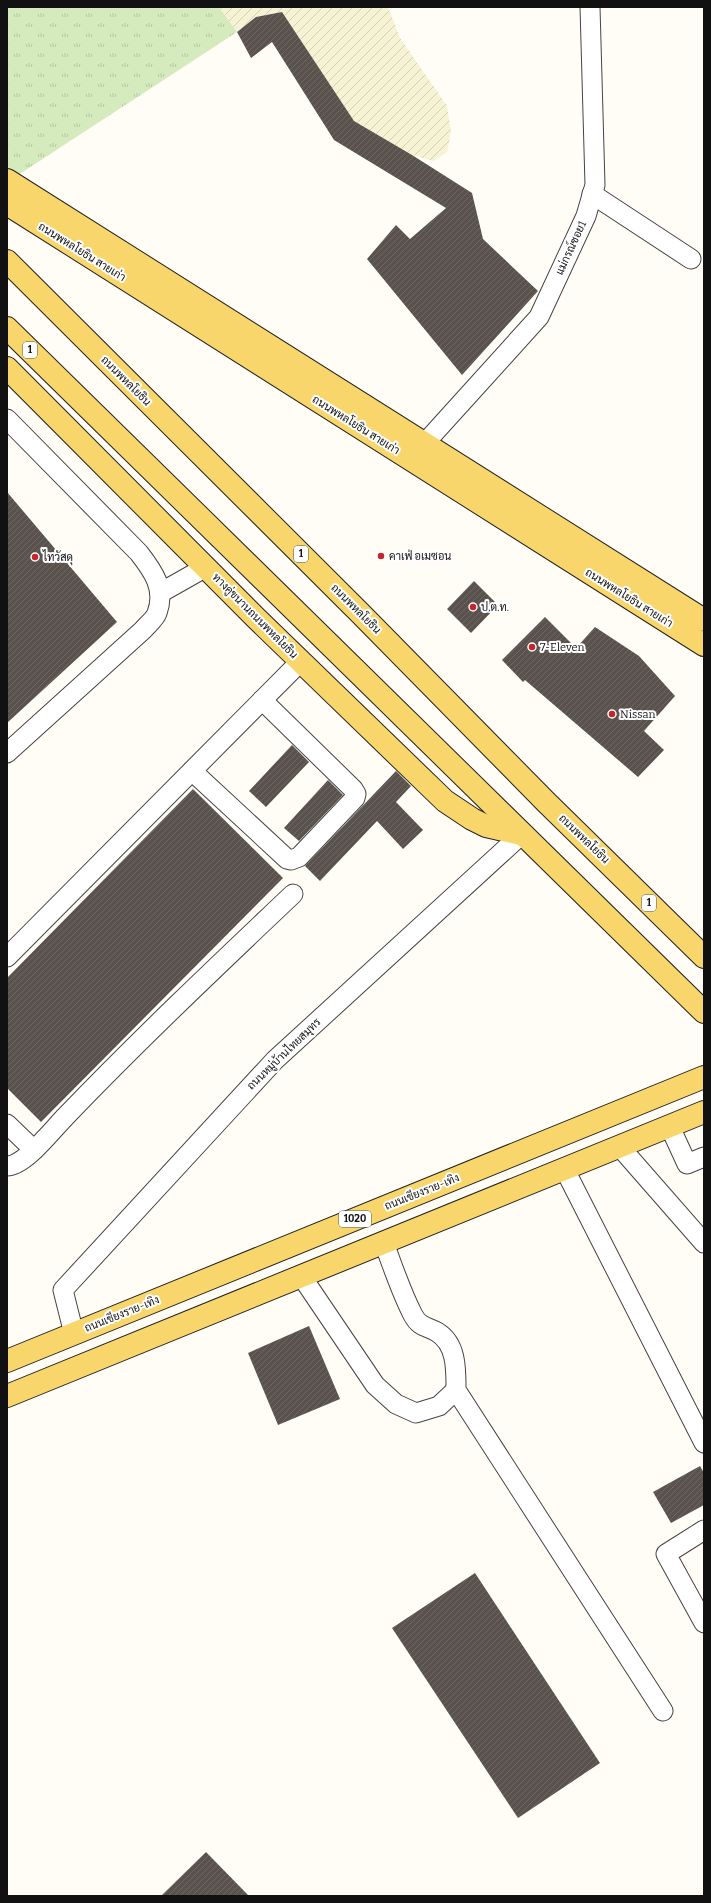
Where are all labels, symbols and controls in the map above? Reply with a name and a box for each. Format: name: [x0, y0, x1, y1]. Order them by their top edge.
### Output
street label: ถนนพหลโยธิน สายเก่า: [36, 218, 129, 284]
street label: แม่กรณ์ซอย1: [551, 218, 589, 277]
road number: 1: [23, 342, 37, 358]
street label: ถนนพหลโยธิน: [98, 352, 155, 409]
street label: ถนนพหลโยธิน สายเก่า: [310, 391, 403, 457]
road number: 1: [294, 546, 308, 562]
place label: ไทวัสดุ: [42, 549, 73, 566]
place label: คาเฟ่ อเมซอน: [389, 549, 451, 563]
marker: คาเฟ่ อเมซอน: [376, 551, 386, 561]
marker: ไทวัสดุ: [30, 552, 40, 562]
street label: ถนนพหลโยธิน สายเก่า: [583, 564, 676, 630]
street label: ทางคู่ขนานถนนพหลโยธิน: [209, 569, 302, 662]
street label: ถนนพหลโยธิน: [328, 580, 385, 637]
place label: ป.ต.ท.: [481, 601, 509, 614]
marker: ป.ต.ท.: [468, 602, 478, 612]
place label: 7-Eleven: [540, 641, 585, 654]
marker: 7-Eleven: [527, 642, 537, 652]
place label: Nissan: [620, 708, 656, 721]
marker: Nissan: [607, 709, 617, 719]
street label: ถนนพหลโยธิน: [556, 810, 613, 866]
road number: 1: [642, 895, 656, 911]
street label: ถนนหมู่บ้านไทยสมุทร: [243, 1014, 325, 1094]
street label: ถนนเชียงราย-เทิง: [382, 1169, 461, 1213]
road number: 1020: [339, 1211, 371, 1227]
street label: ถนนเชียงราย-เทิง: [82, 1291, 161, 1335]

